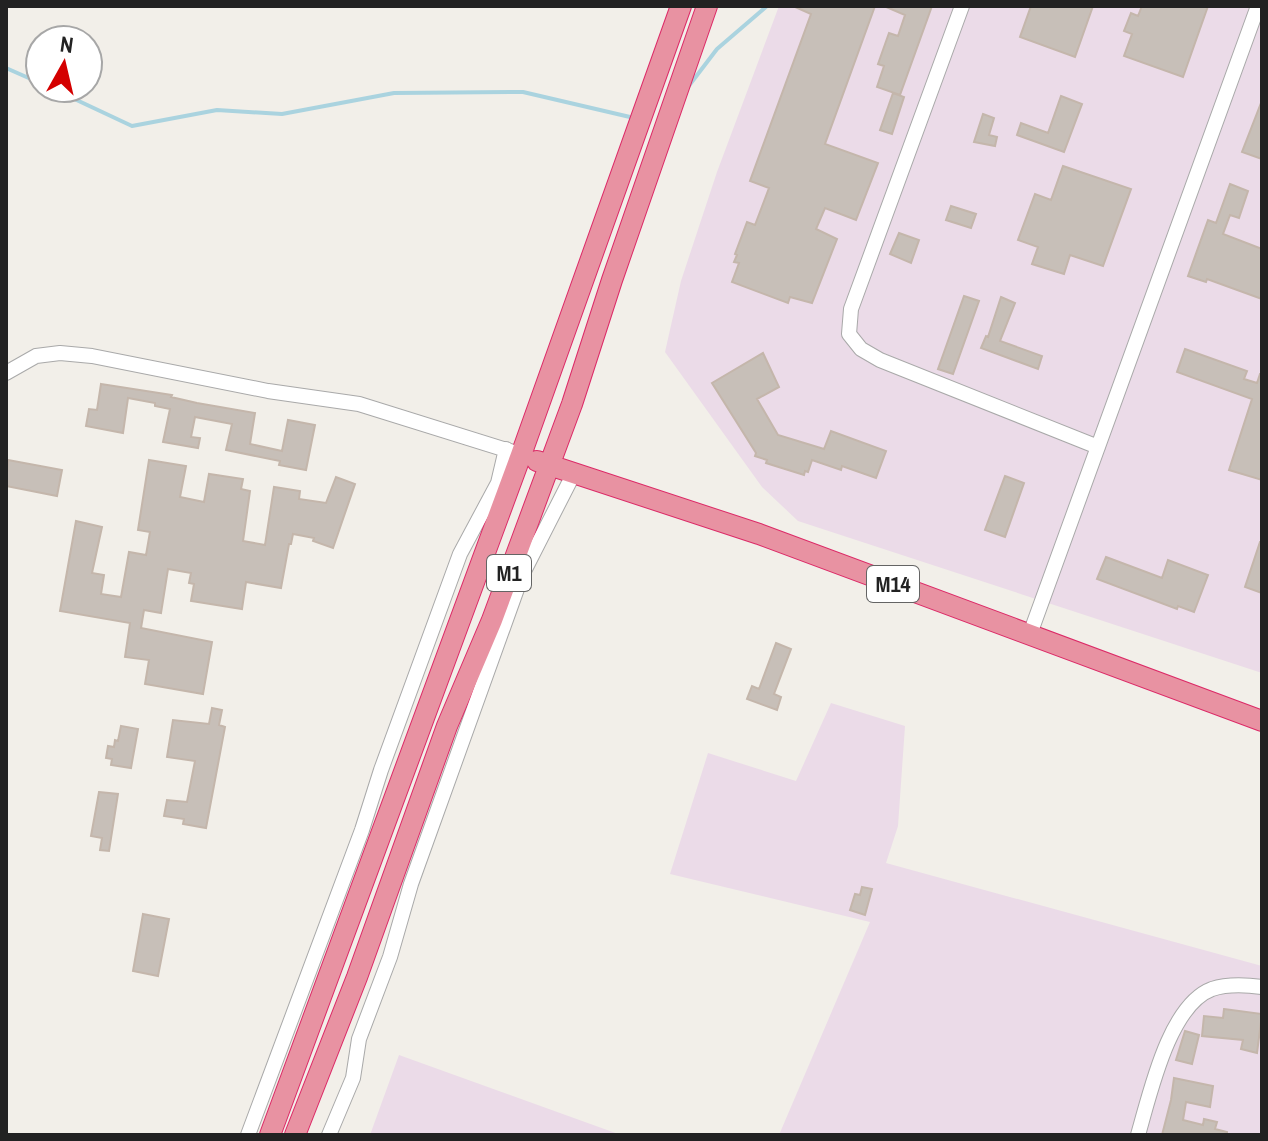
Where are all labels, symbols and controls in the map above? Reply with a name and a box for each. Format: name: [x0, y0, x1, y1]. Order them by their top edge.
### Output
north arrow: [24, 24, 104, 104]
text: N: [58, 28, 75, 60]
road number: M1: [487, 555, 531, 591]
road number: M14: [867, 566, 919, 602]

